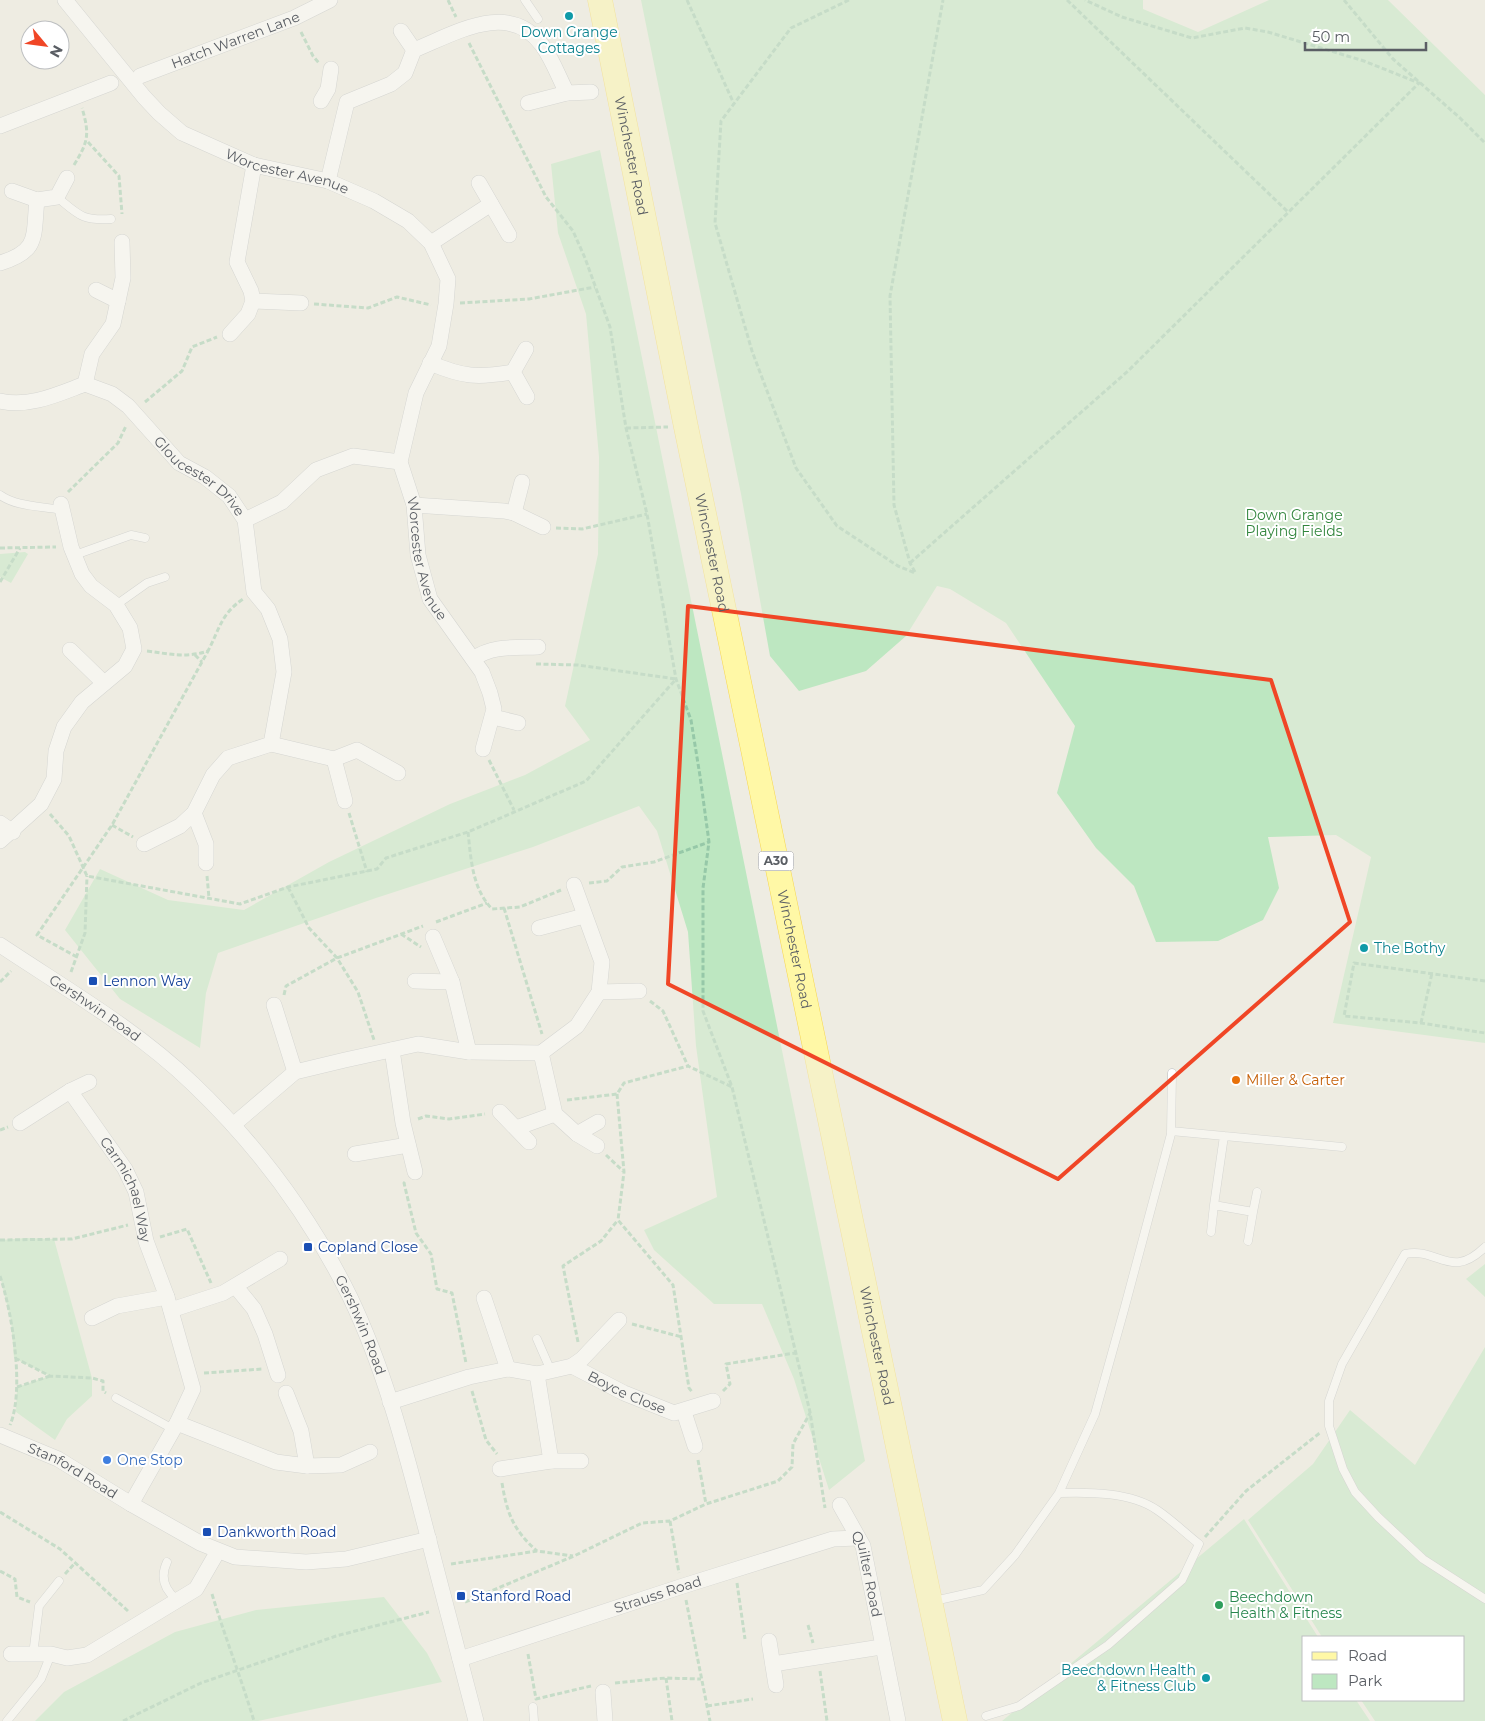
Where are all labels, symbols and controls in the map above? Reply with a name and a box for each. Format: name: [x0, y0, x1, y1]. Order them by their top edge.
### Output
street label: Hatch Warren Lane: [169, 7, 303, 72]
marker: Down Grange Cottages: [563, 10, 575, 22]
north arrow: [20, 20, 70, 70]
scale bar: [1305, 20, 1426, 52]
place label: Down Grange Cottages: [520, 23, 618, 57]
text: 50 m: [1312, 27, 1350, 46]
text: N: [46, 42, 67, 61]
street label: Winchester Road: [611, 95, 652, 217]
street label: Worcester Avenue: [223, 144, 352, 198]
street label: Gloucester Drive: [150, 432, 249, 520]
street label: Winchester Road: [691, 492, 733, 614]
street label: Worcester Avenue: [403, 494, 451, 624]
park label: Down Grange Playing Fields: [1245, 506, 1343, 540]
road number: A30: [758, 851, 794, 870]
street label: Winchester Road: [773, 888, 816, 1010]
place label: The Bothy: [1374, 939, 1446, 957]
marker: The Bothy: [1358, 942, 1370, 954]
street label: Gershwin Road: [46, 970, 144, 1046]
place label: Lennon Way: [103, 972, 191, 990]
marker: Lennon Way: [87, 975, 99, 987]
place label: Miller & Carter: [1246, 1071, 1345, 1089]
marker: Miller & Carter: [1230, 1074, 1242, 1086]
street label: Carmichael Way: [96, 1133, 155, 1244]
place label: Copland Close: [318, 1238, 418, 1256]
marker: Copland Close: [302, 1241, 314, 1253]
street label: Gershwin Road: [331, 1272, 390, 1377]
street label: Winchester Road: [856, 1285, 898, 1407]
street label: Boyce Close: [585, 1367, 669, 1418]
street label: Stanford Road: [25, 1438, 121, 1503]
place label: One Stop: [117, 1451, 183, 1469]
marker: One Stop: [101, 1454, 113, 1466]
place label: Dankworth Road: [217, 1523, 336, 1541]
marker: Dankworth Road: [201, 1526, 213, 1538]
street label: Quilter Road: [847, 1527, 886, 1619]
street label: Strauss Road: [612, 1572, 704, 1617]
place label: Stanford Road: [471, 1587, 571, 1605]
place label: Beechdown Health & Fitness: [1229, 1588, 1342, 1622]
marker: Stanford Road: [455, 1590, 467, 1602]
marker: Beechdown Health & Fitness: [1213, 1599, 1225, 1611]
legend: [1302, 1636, 1465, 1701]
text: Road: [1348, 1646, 1387, 1665]
place label: Beechdown Health & Fitness Club: [1061, 1661, 1196, 1695]
text: Park: [1348, 1671, 1382, 1690]
marker: Beechdown Health & Fitness Club: [1200, 1672, 1212, 1684]

